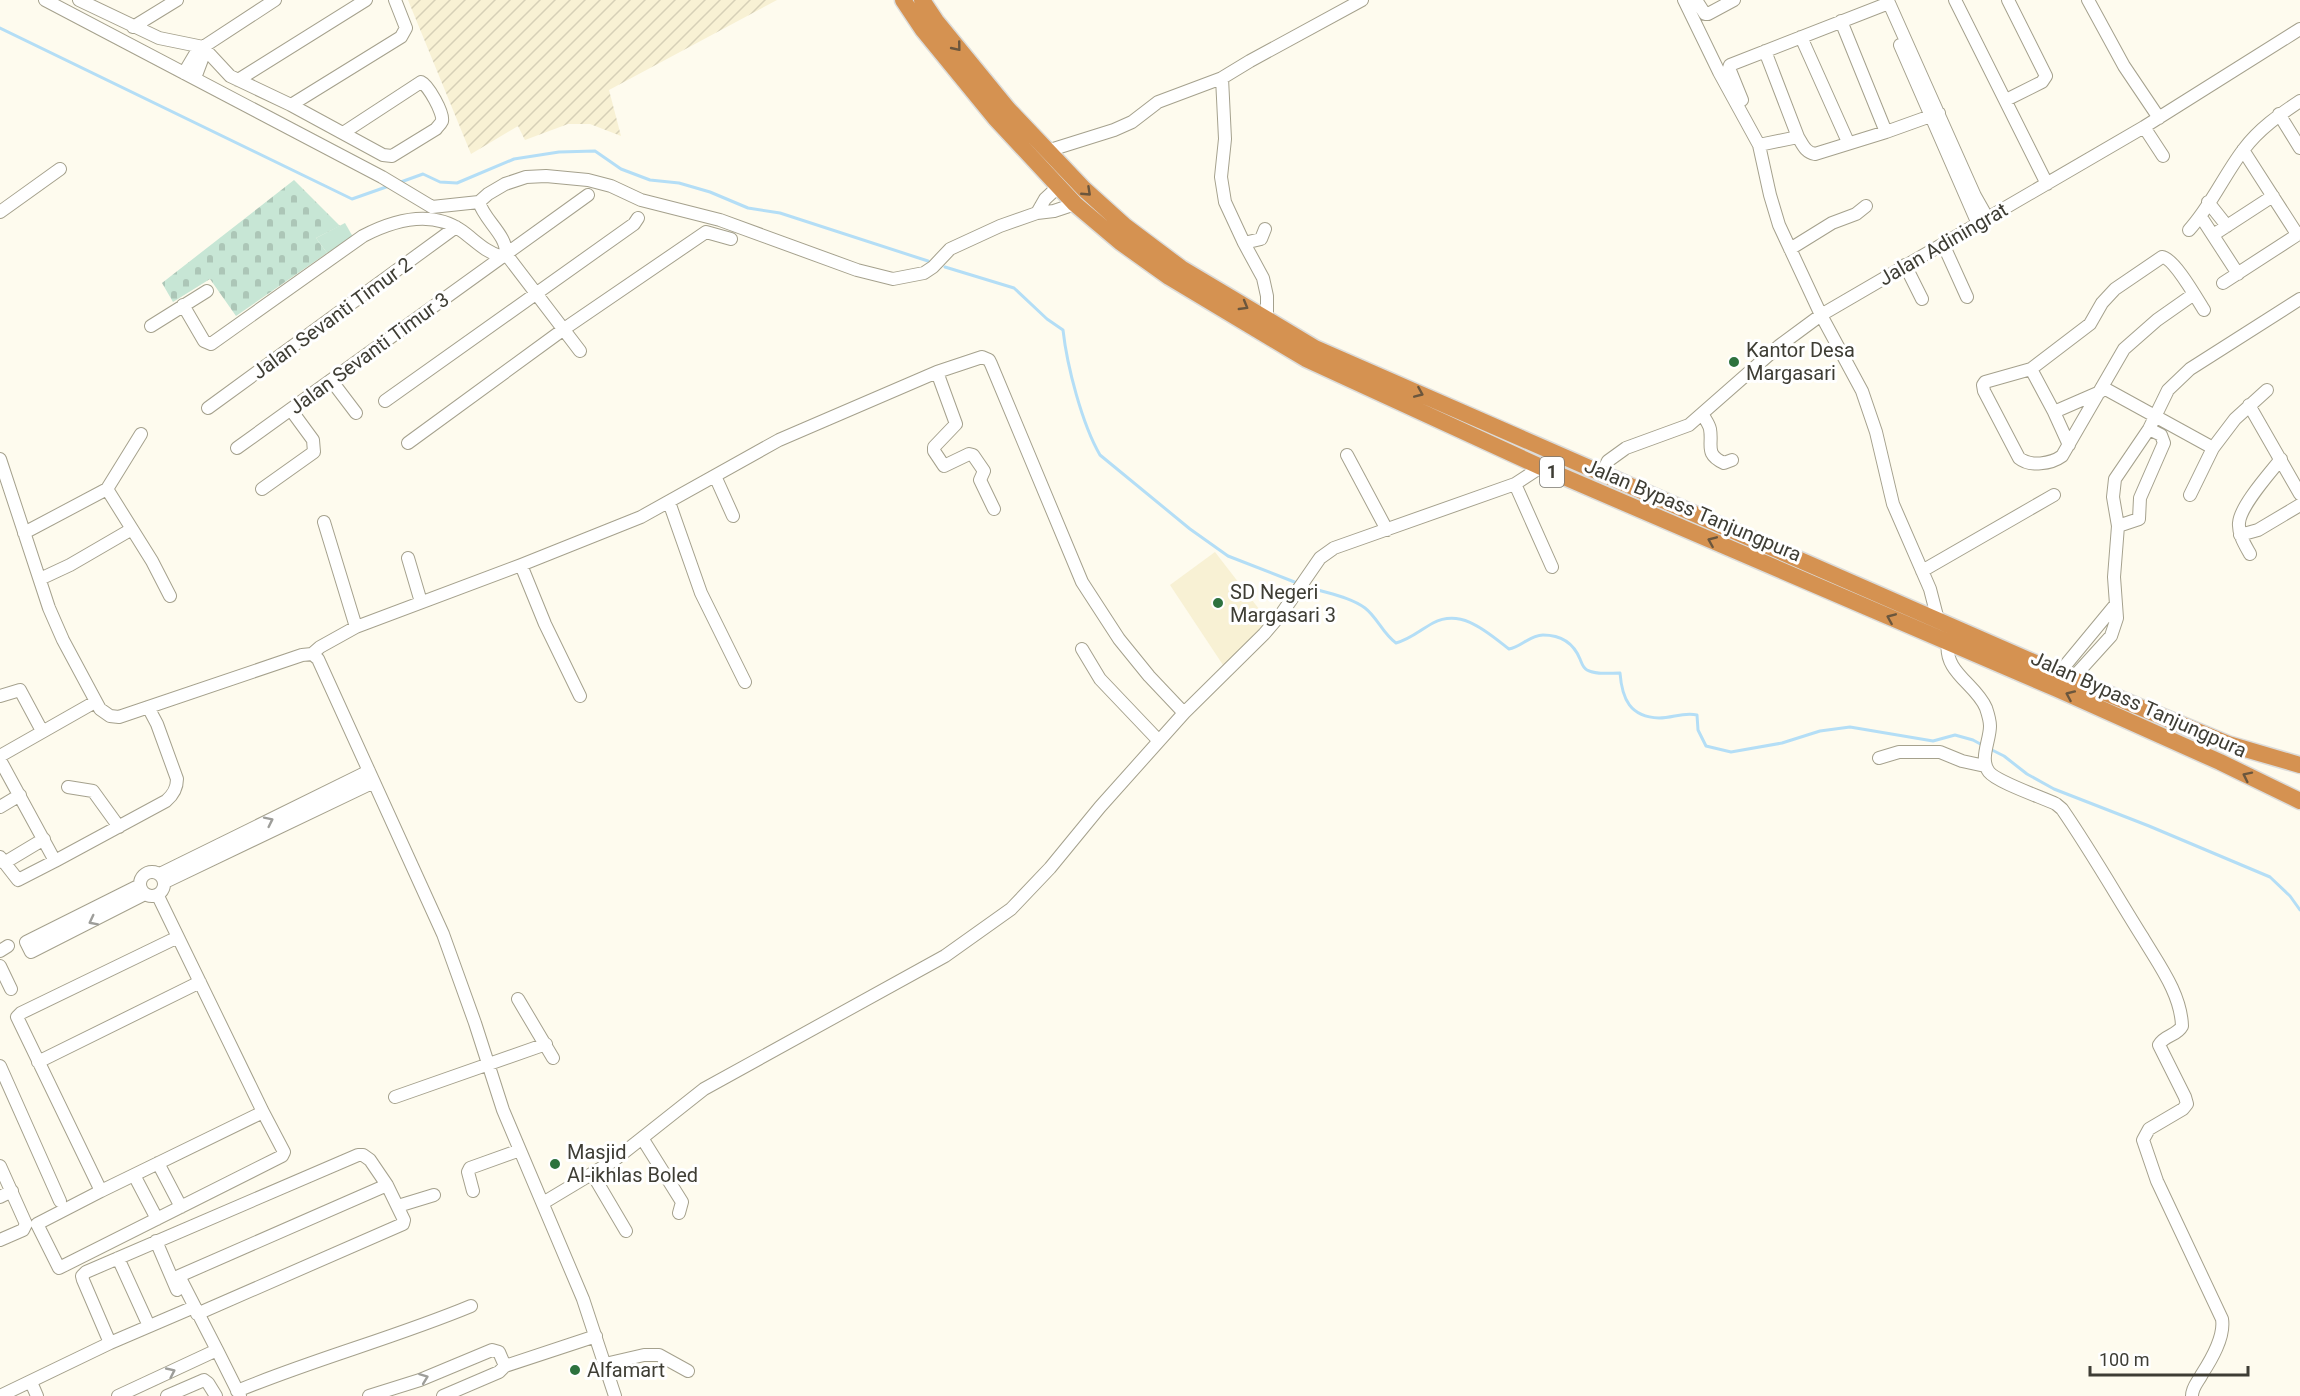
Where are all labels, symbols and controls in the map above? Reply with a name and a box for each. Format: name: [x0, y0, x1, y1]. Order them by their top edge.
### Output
one-way arrow: [950, 40, 961, 51]
one-way arrow: [1081, 185, 1091, 196]
street label: Jalan Adiningrat: [1874, 197, 2012, 291]
street label: Jalan Sevanti Timur 2: [247, 252, 417, 384]
street label: Jalan Sevanti Timur 3: [284, 287, 454, 419]
one-way arrow: [1238, 299, 1248, 310]
place label: Kantor Desa Margasari: [1746, 338, 1855, 385]
marker: Kantor Desa Margasari: [1727, 355, 1741, 369]
one-way arrow: [1412, 386, 1423, 398]
street label: Jalan Bypass Tanjungpura: [1581, 453, 1805, 567]
road number: 1: [1540, 457, 1564, 487]
one-way arrow: [1707, 536, 1718, 548]
place label: SD Negeri Margasari 3: [1230, 580, 1336, 627]
marker: SD Negeri Margasari 3: [1211, 596, 1225, 610]
one-way arrow: [1886, 613, 1897, 625]
street label: Jalan Bypass Tanjungpura: [2028, 646, 2250, 762]
one-way arrow: [2065, 690, 2076, 702]
one-way arrow: [2243, 771, 2254, 783]
one-way arrow: [262, 816, 273, 828]
one-way arrow: [88, 913, 99, 925]
place label: Masjid Al-ikhlas Boled: [567, 1140, 698, 1187]
marker: Masjid Al-ikhlas Boled: [548, 1157, 562, 1171]
scale bar: [2090, 1339, 2248, 1377]
text: 100 m: [2099, 1349, 2150, 1370]
place label: Alfamart: [587, 1358, 665, 1382]
marker: Alfamart: [568, 1363, 582, 1377]
one-way arrow: [165, 1367, 176, 1379]
one-way arrow: [419, 1372, 429, 1385]

